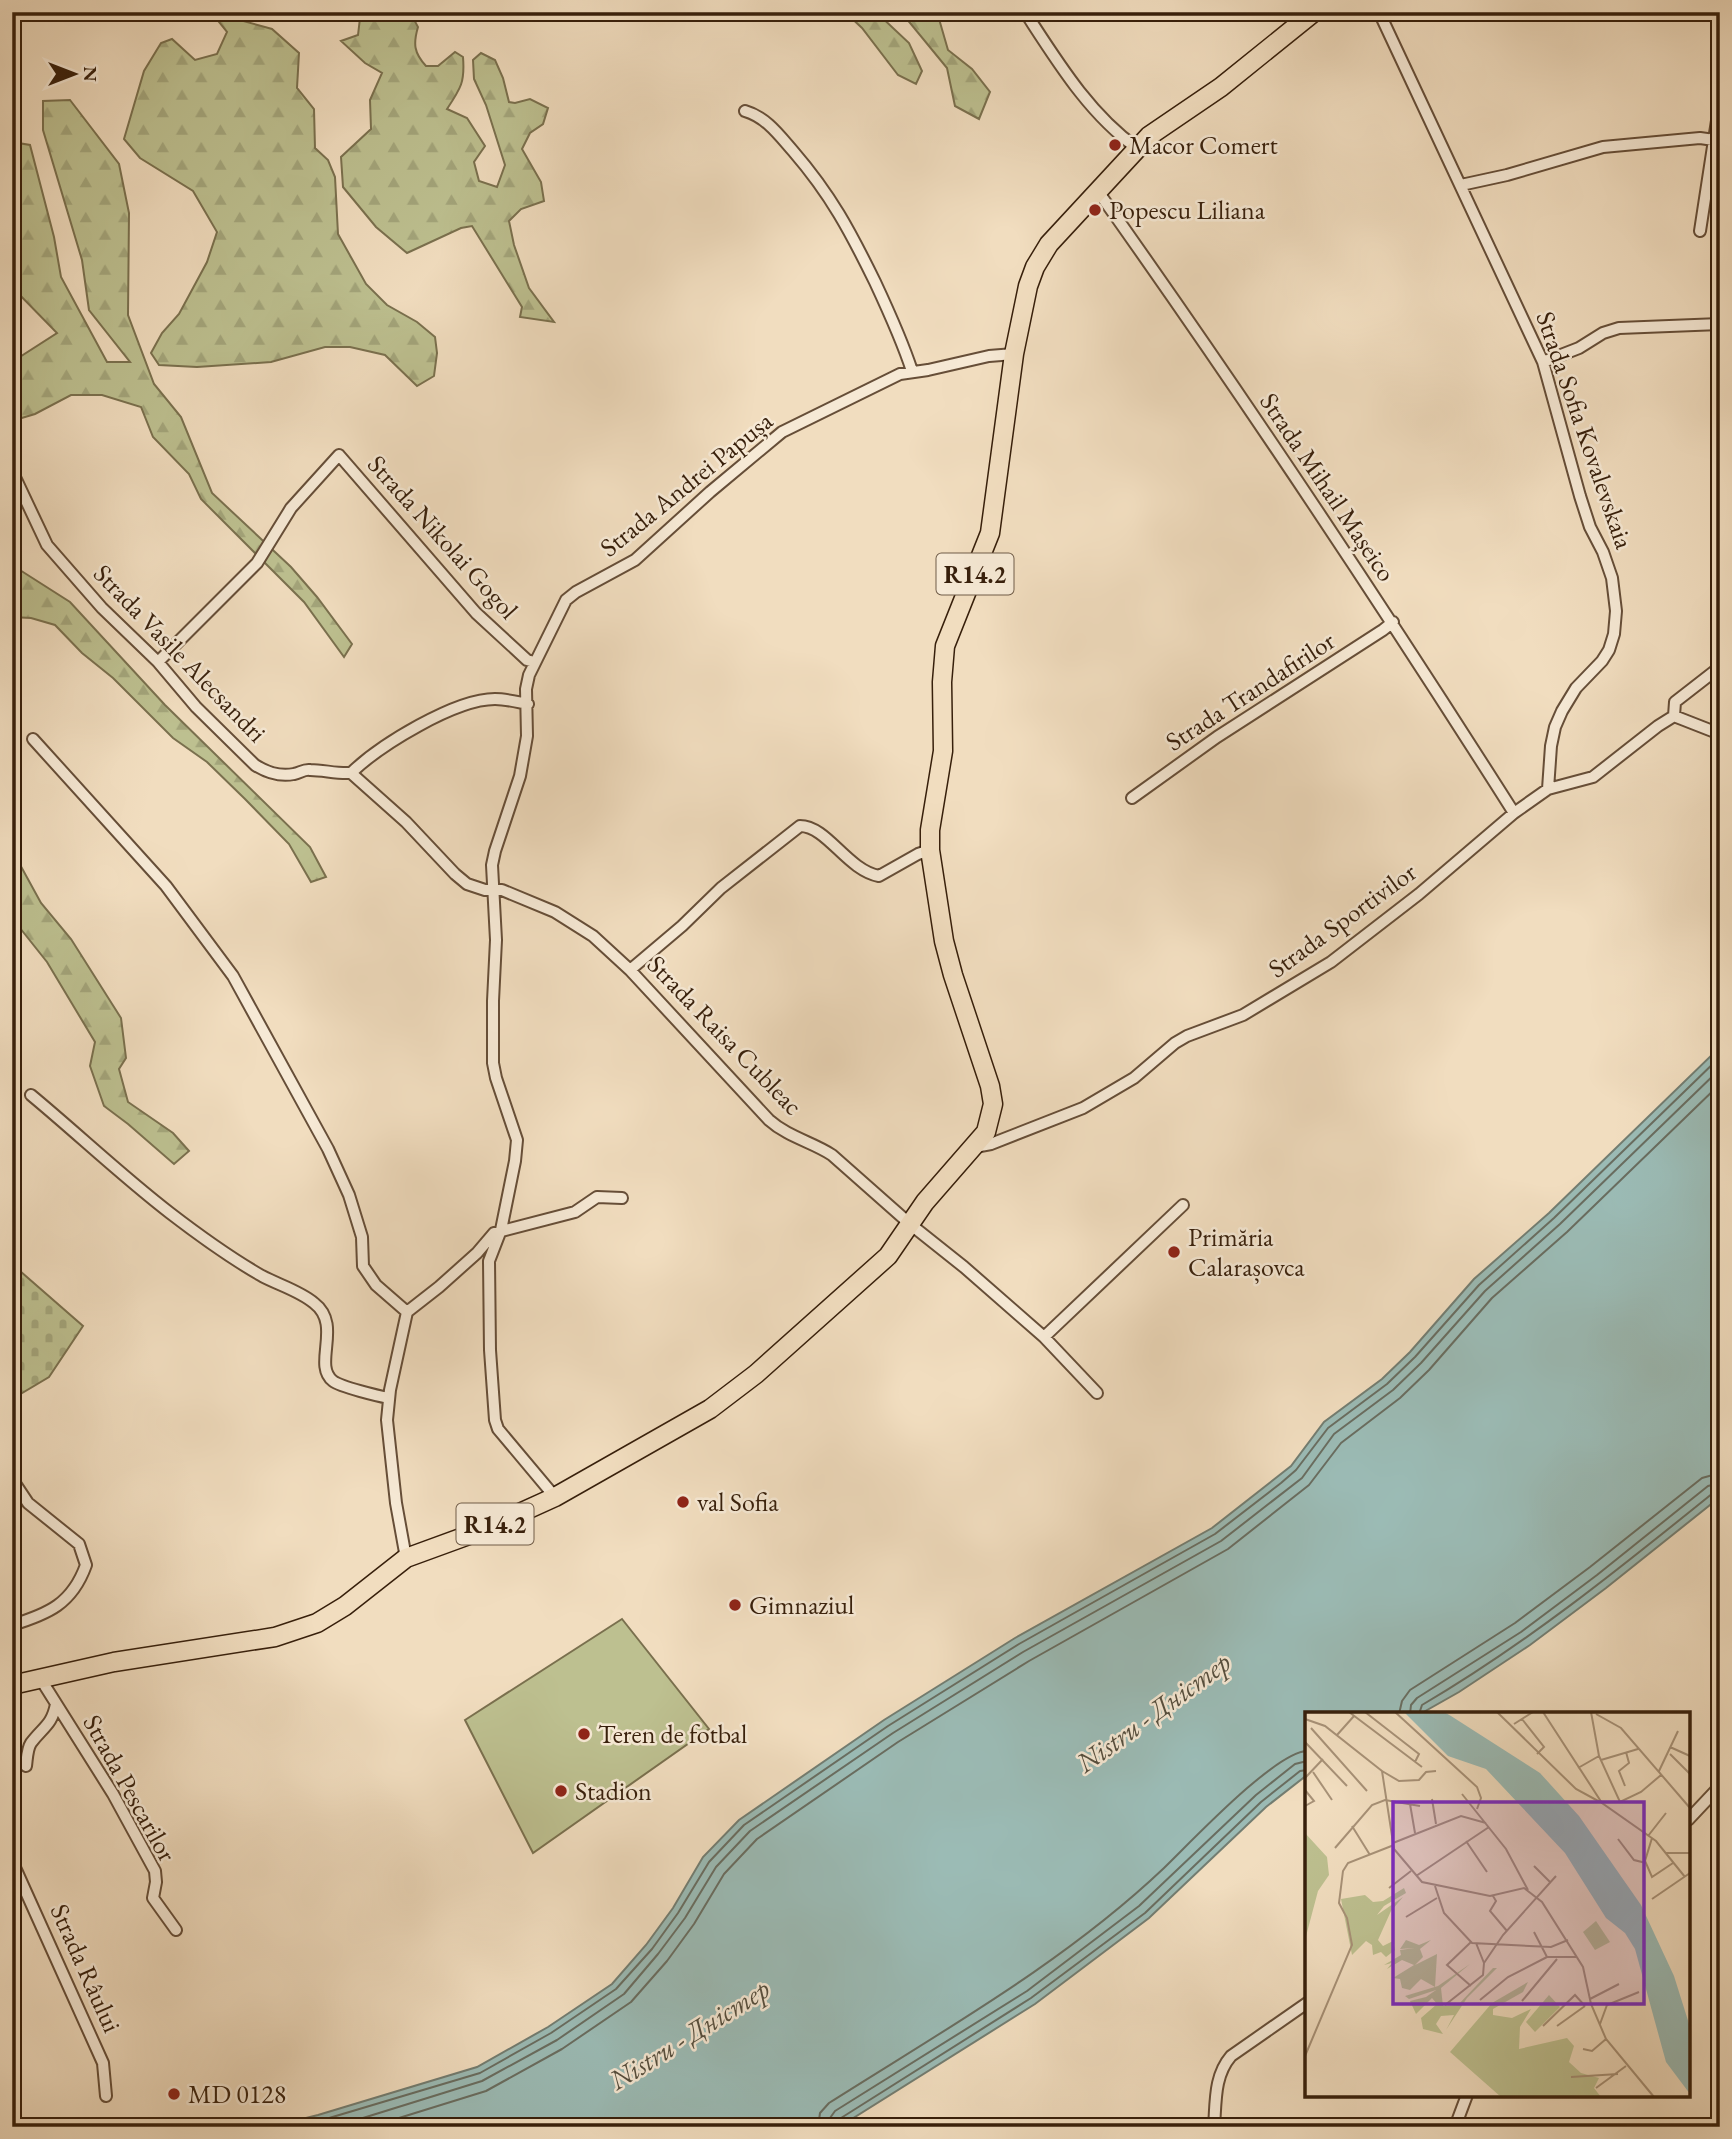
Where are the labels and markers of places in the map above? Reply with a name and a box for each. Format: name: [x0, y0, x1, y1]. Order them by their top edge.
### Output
place label: Macor Comert: [1129, 128, 1278, 162]
marker: Macor Comert: [1107, 137, 1123, 153]
place label: Popescu Liliana: [1109, 193, 1266, 227]
marker: Popescu Liliana: [1087, 202, 1103, 218]
place label: Primăria Calarașovca: [1188, 1220, 1305, 1284]
marker: Primăria Calarașovca: [1166, 1244, 1182, 1260]
place label: val Sofia: [697, 1485, 779, 1519]
marker: val Sofia: [675, 1494, 691, 1510]
place label: Gimnaziul: [749, 1588, 854, 1622]
marker: Gimnaziul: [727, 1597, 743, 1613]
place label: Teren de fotbal: [598, 1717, 747, 1751]
marker: Teren de fotbal: [576, 1726, 592, 1742]
place label: Stadion: [575, 1774, 652, 1808]
marker: Stadion: [553, 1783, 569, 1799]
place label: MD 0128: [188, 2077, 286, 2111]
marker: MD 0128: [166, 2086, 182, 2102]

